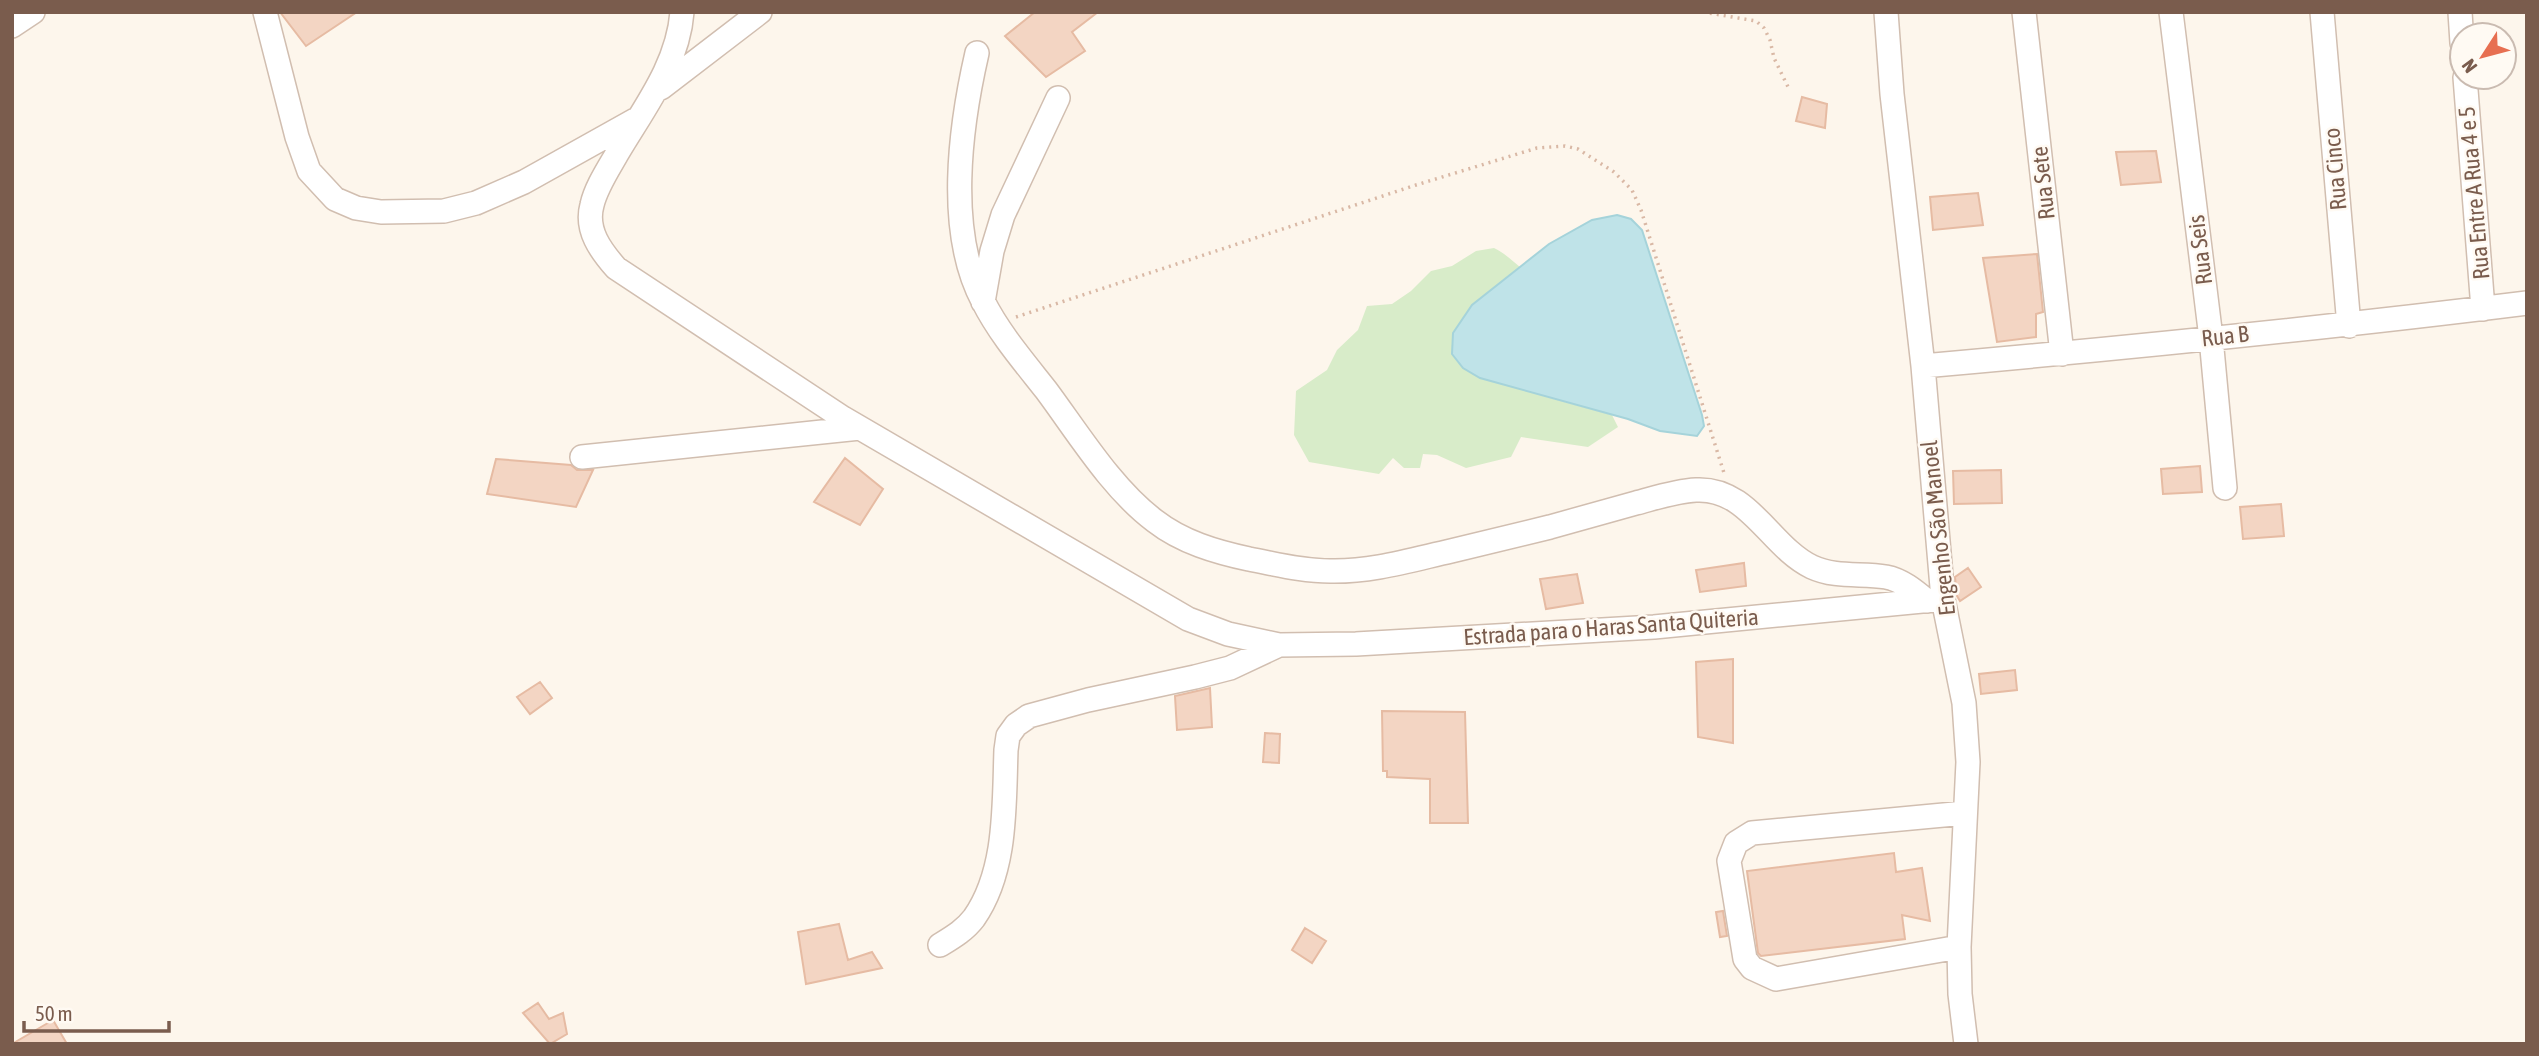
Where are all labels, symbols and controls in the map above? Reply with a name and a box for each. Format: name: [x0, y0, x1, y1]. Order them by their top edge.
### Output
north arrow: [2448, 21, 2518, 91]
text: N: [2457, 55, 2481, 77]
street label: Rua Entre A Rua 4 e 5: [2453, 105, 2495, 281]
street label: Rua Cinco: [2318, 127, 2352, 211]
street label: Rua Sete: [2026, 145, 2060, 221]
street label: Rua Seis: [2183, 214, 2217, 286]
street label: Rua B: [2200, 321, 2250, 351]
street label: Engenho São Manoel: [1916, 439, 1960, 617]
street label: Estrada para o Haras Santa Quiteria: [1463, 604, 1759, 650]
scale bar: [24, 990, 170, 1034]
text: 50 m: [35, 1001, 73, 1025]

